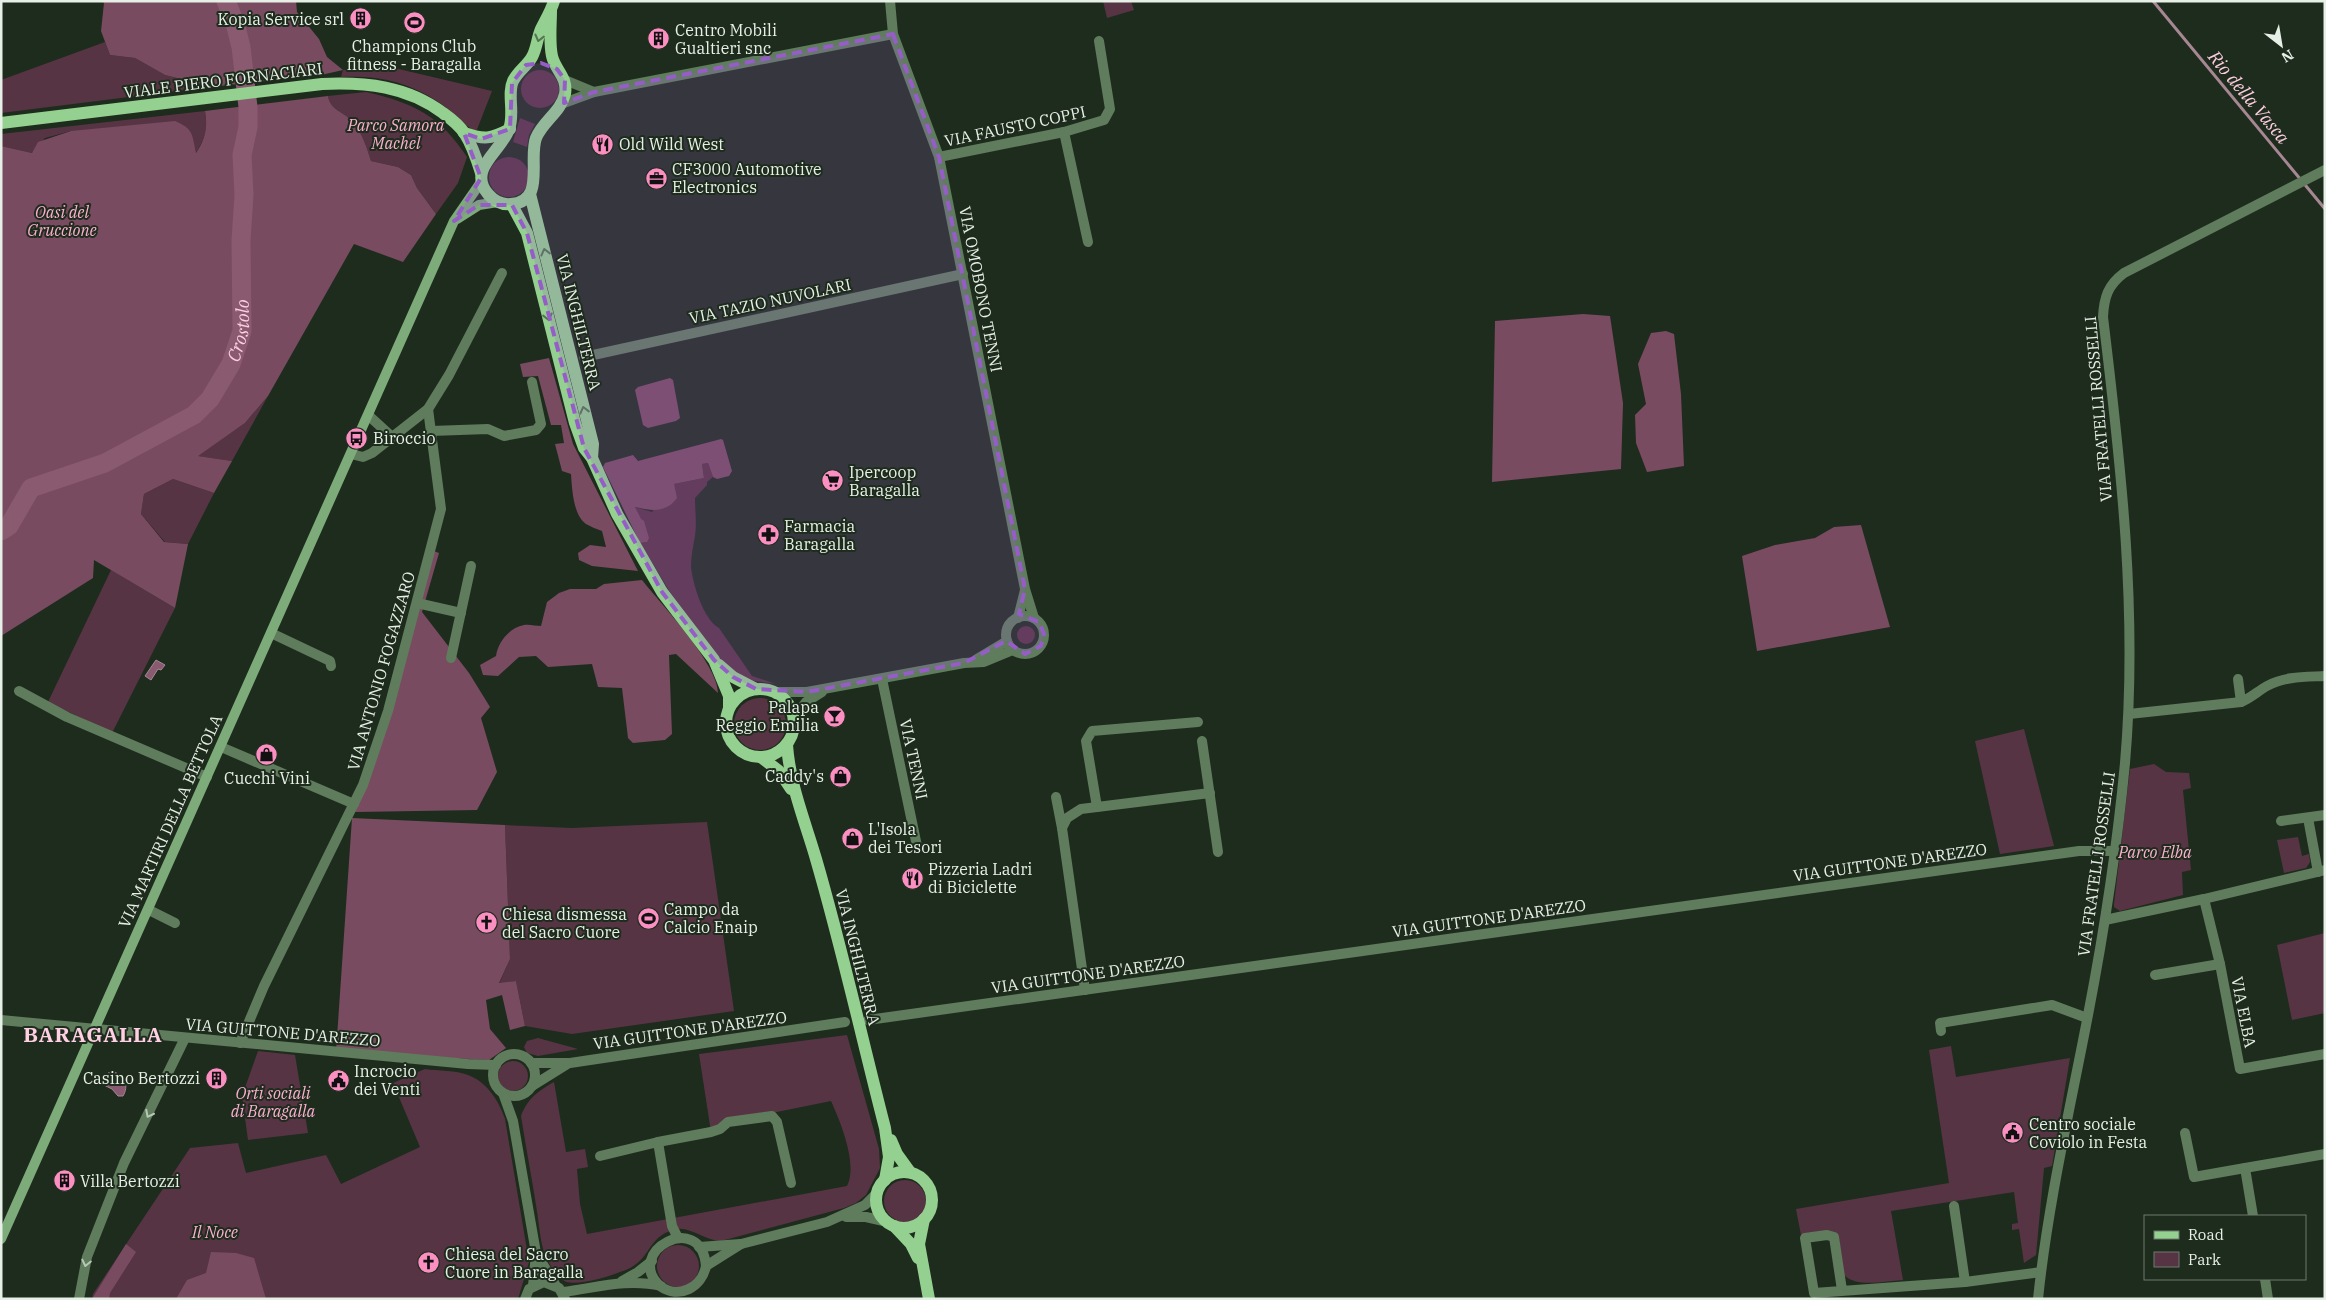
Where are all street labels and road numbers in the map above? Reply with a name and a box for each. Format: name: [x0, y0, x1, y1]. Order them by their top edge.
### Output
street label: VIALE PIERO FORNACIARI: [122, 58, 324, 102]
street label: VIA FAUSTO COPPI: [942, 101, 1088, 151]
street label: VIA OMOBONO TENNI: [955, 204, 1007, 374]
street label: VIA INGHILTERRA: [552, 252, 606, 392]
street label: VIA TAZIO NUVOLARI: [687, 274, 853, 328]
street label: VIA FRATELLI ROSSELLI: [2080, 315, 2116, 503]
street label: VIA ANTONIO FOGAZZARO: [343, 569, 419, 773]
street label: VIA MARTIRI DELLA BETTOLA: [114, 711, 226, 931]
street label: VIA TENNI: [896, 717, 932, 801]
street label: VIA FRATELLI ROSSELLI: [2073, 770, 2119, 958]
street label: VIA GUITTONE D'AREZZO: [1792, 838, 1988, 886]
street label: VIA INGHILTERRA: [831, 887, 885, 1027]
street label: VIA GUITTONE D'AREZZO: [1391, 894, 1587, 942]
street label: VIA GUITTONE D'AREZZO: [990, 950, 1186, 998]
street label: VIA ELBA: [2227, 975, 2261, 1049]
street label: VIA GUITTONE D'AREZZO: [592, 1006, 788, 1054]
street label: VIA GUITTONE D'AREZZO: [185, 1014, 381, 1050]

